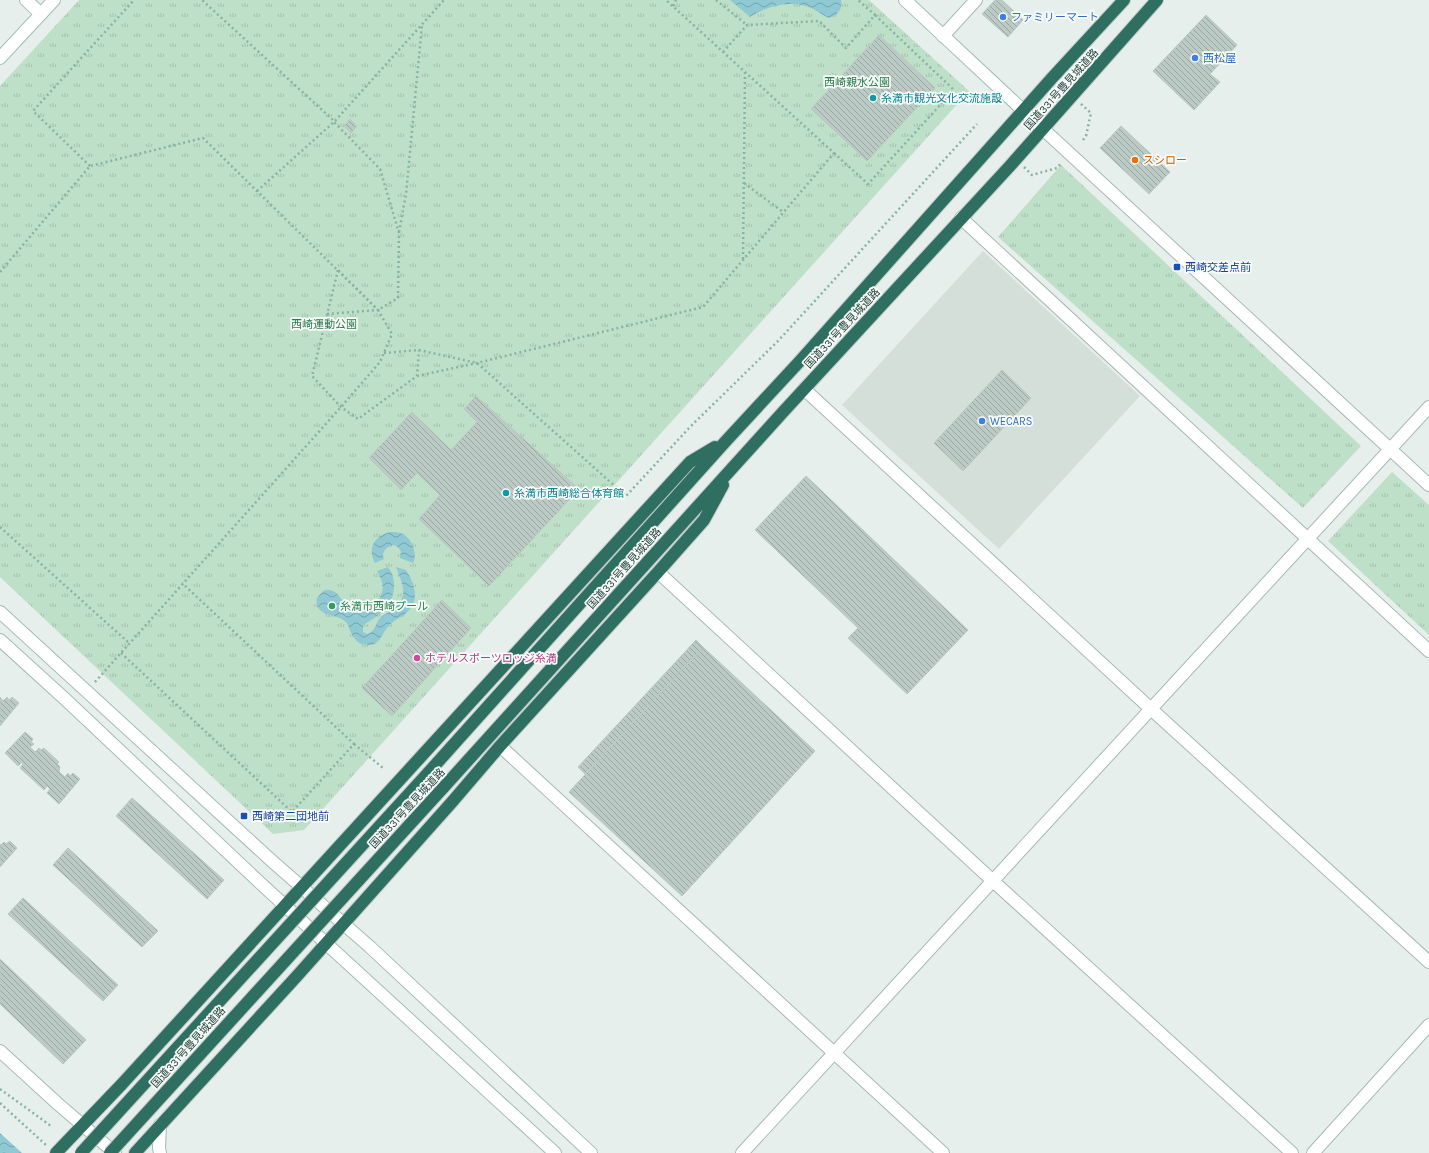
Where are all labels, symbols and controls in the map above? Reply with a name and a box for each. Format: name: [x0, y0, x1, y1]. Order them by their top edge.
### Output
place label: ファミリーマート: [1011, 11, 1099, 24]
marker: ファミリーマート: [998, 12, 1008, 22]
street label: 国道331号豊見城道路: [1022, 46, 1101, 133]
place label: 西松屋: [1203, 52, 1236, 65]
marker: 西松屋: [1190, 53, 1200, 63]
park label: 西崎親水公園: [824, 76, 890, 89]
place label: 糸満市観光文化交流施設: [881, 92, 1002, 105]
marker: 糸満市観光文化交流施設: [868, 93, 878, 103]
place label: スシロー: [1143, 154, 1187, 167]
marker: スシロー: [1130, 155, 1140, 165]
place label: 西崎交差点前: [1185, 261, 1251, 274]
marker: 西崎交差点前: [1172, 262, 1182, 272]
street label: 国道331号豊見城道路: [802, 286, 883, 371]
park label: 西崎運動公園: [291, 318, 357, 331]
place label: WECARS: [990, 415, 1032, 428]
marker: WECARS: [977, 416, 987, 426]
place label: 糸満市西崎総合体育館: [514, 487, 624, 500]
marker: 糸満市西崎総合体育館: [501, 488, 511, 498]
street label: 国道331号豊見城道路: [585, 525, 664, 612]
place label: 糸満市西崎プール: [340, 600, 428, 613]
marker: 糸満市西崎プール: [327, 601, 337, 611]
place label: ホテルスポーツロッジ糸満: [425, 652, 557, 665]
marker: ホテルスポーツロッジ糸満: [412, 653, 422, 663]
street label: 国道331号豊見城道路: [367, 766, 448, 851]
place label: 西崎第二団地前: [252, 810, 329, 823]
marker: 西崎第二団地前: [239, 811, 249, 821]
street label: 国道331号豊見城道路: [149, 1004, 228, 1091]

